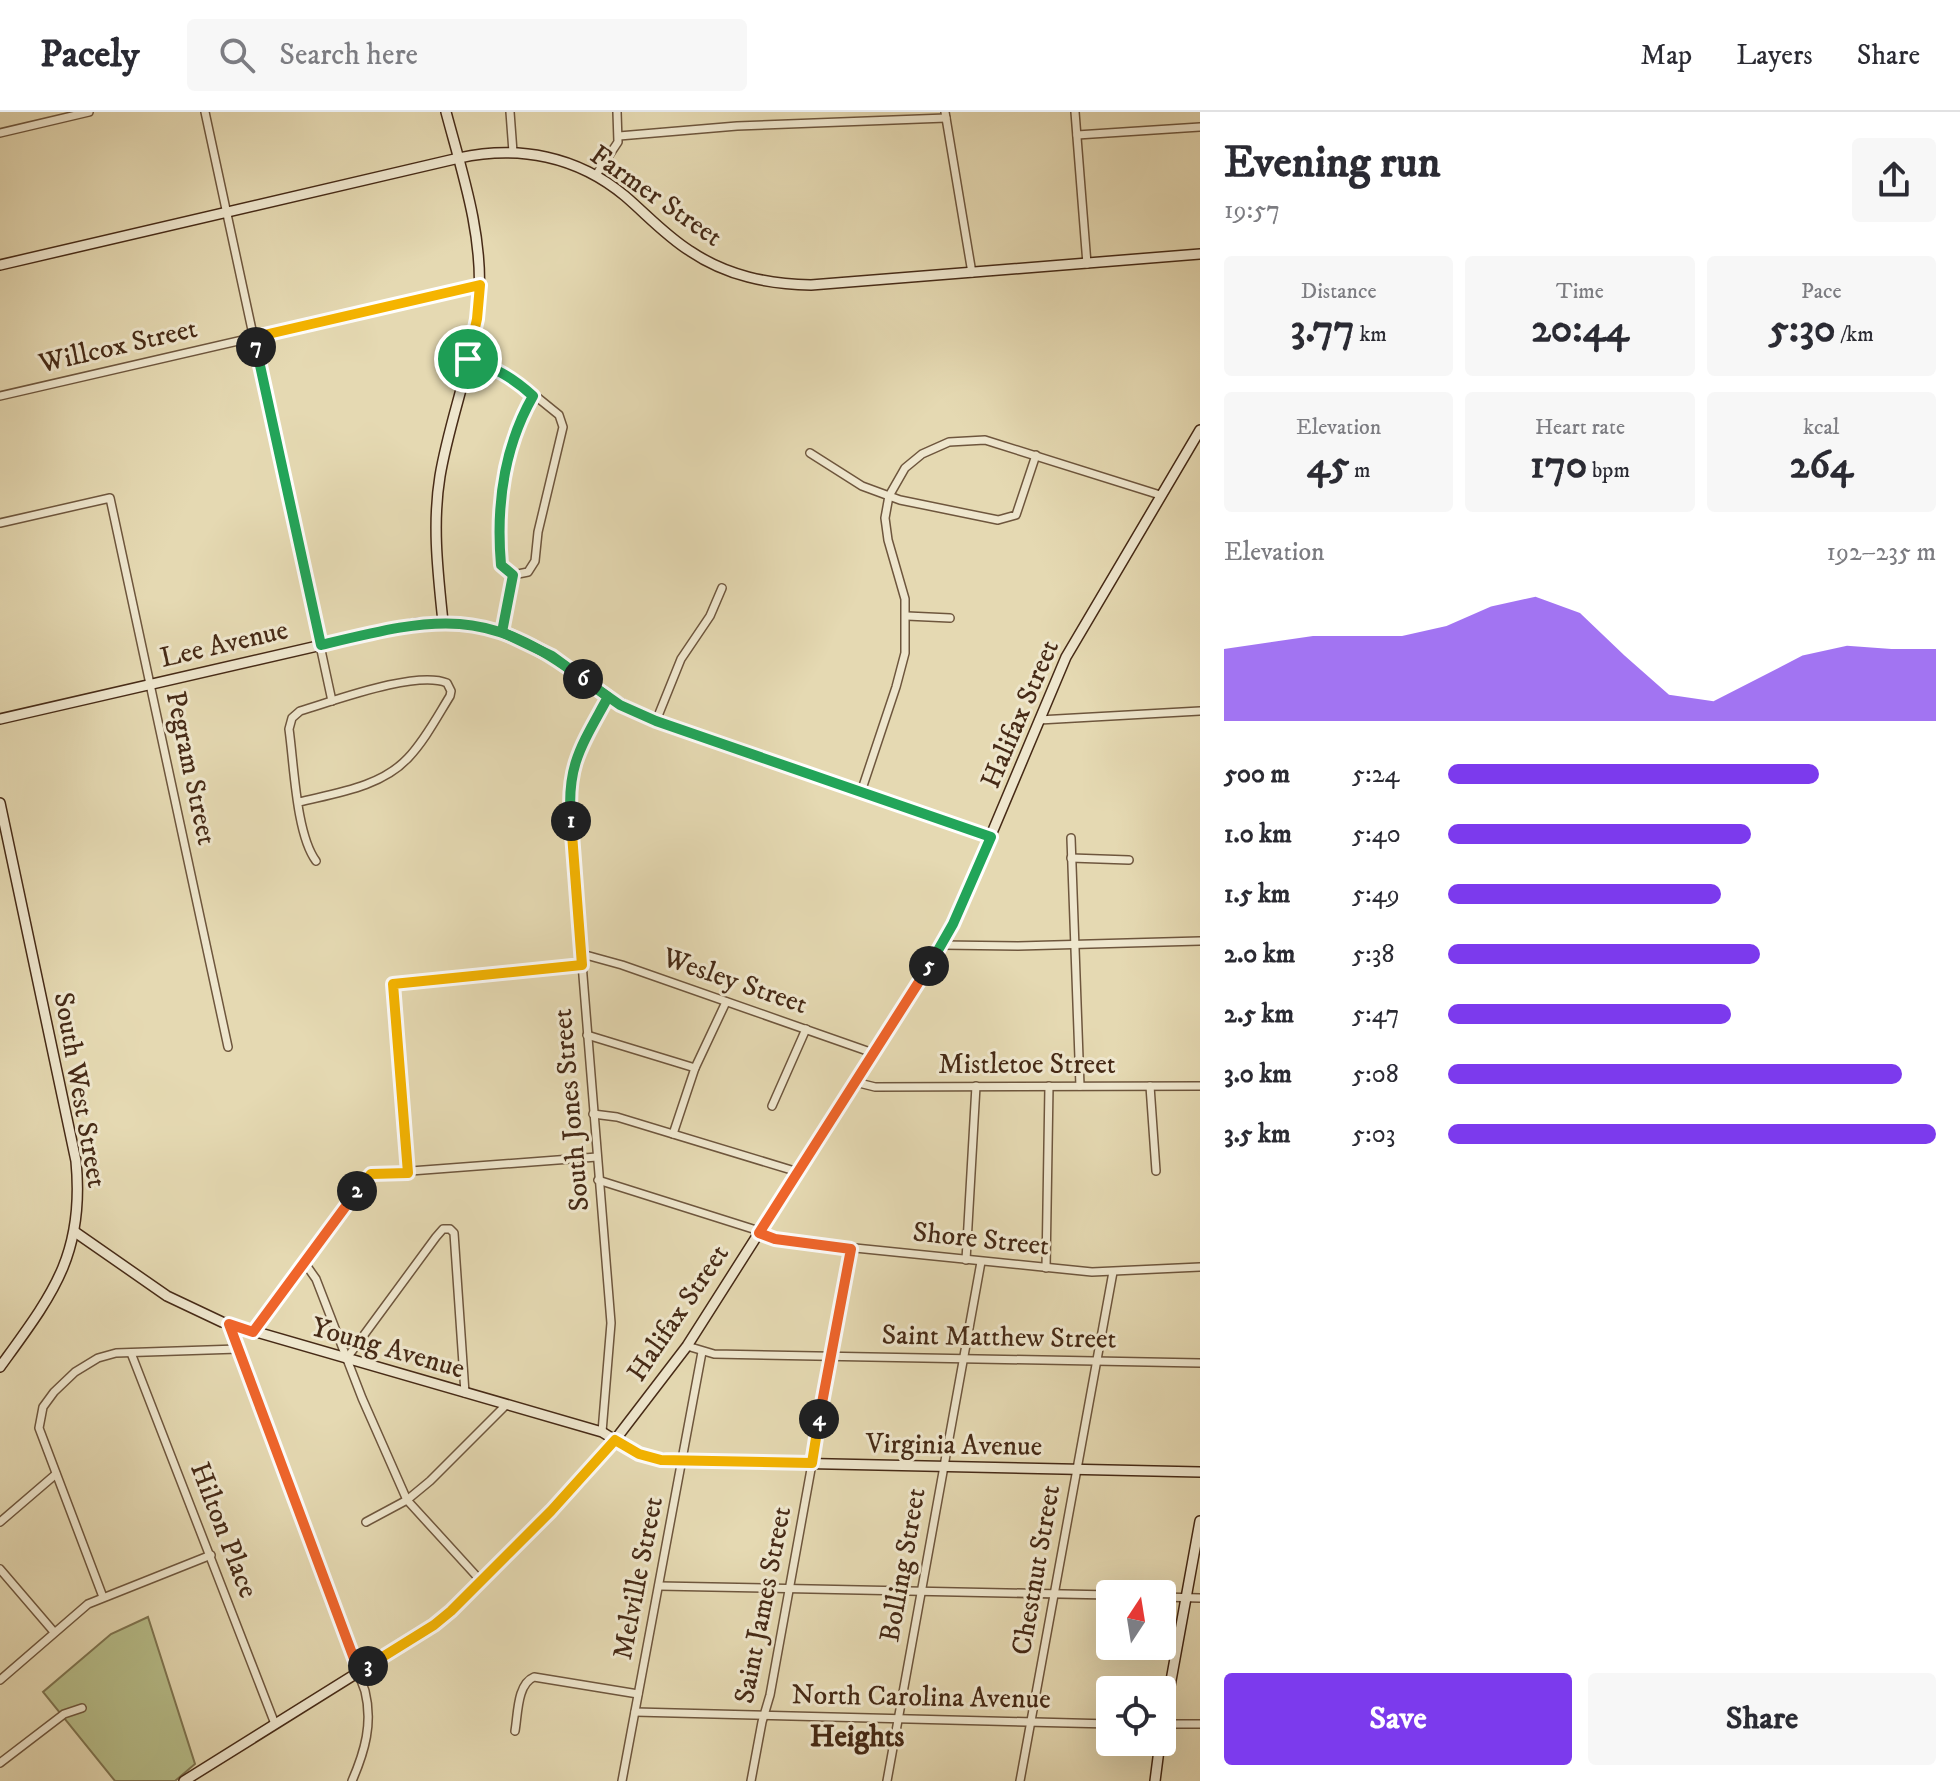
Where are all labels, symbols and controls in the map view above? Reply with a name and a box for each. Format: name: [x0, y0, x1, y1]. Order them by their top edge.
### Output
search box: [187, 19, 747, 91]
text: Pacely: [40, 31, 139, 79]
icon: search: [215, 33, 259, 77]
text: Search here: [279, 37, 418, 74]
text: Map: [1641, 38, 1692, 73]
text: Layers: [1736, 38, 1813, 73]
text: Share: [1857, 38, 1920, 73]
text: Evening run: [1224, 136, 1441, 191]
street label: Farmer Street: [583, 138, 729, 254]
button: share: [1852, 138, 1936, 222]
text: 19:57: [1224, 194, 1280, 227]
text: Distance: [1301, 278, 1377, 305]
text: Time: [1556, 278, 1604, 305]
text: Pace: [1801, 278, 1842, 305]
text: 3.77: [1291, 305, 1355, 355]
text: 20:44: [1531, 305, 1629, 355]
text: 5:30: [1769, 305, 1836, 355]
street label: Willcox Street: [35, 311, 201, 381]
text: km: [1355, 321, 1387, 348]
text: /km: [1836, 321, 1874, 348]
pin: [434, 325, 502, 393]
pin: 7: [236, 327, 276, 367]
text: 7: [250, 333, 262, 360]
icon: arrive: [446, 337, 490, 381]
text: Elevation: [1296, 414, 1381, 441]
text: Heart rate: [1535, 414, 1625, 441]
text: kcal: [1803, 414, 1839, 441]
text: 45: [1307, 441, 1349, 491]
text: 170: [1530, 441, 1587, 491]
text: 264: [1790, 441, 1853, 491]
text: m: [1349, 457, 1371, 484]
text: bpm: [1587, 457, 1630, 484]
text: Elevation: [1224, 536, 1325, 569]
text: 192–235 m: [1827, 536, 1936, 569]
street label: Lee Avenue: [157, 612, 291, 676]
street label: Halifax Street: [973, 634, 1067, 793]
pin: 6: [563, 659, 603, 699]
text: 6: [577, 665, 589, 692]
street label: Pegram Street: [158, 688, 224, 848]
text: 500 m: [1224, 758, 1290, 791]
text: 5:24: [1352, 758, 1399, 791]
pin: 1: [551, 801, 591, 841]
text: 1: [567, 807, 575, 834]
text: 1.0 km: [1224, 818, 1292, 851]
text: 5:40: [1352, 818, 1401, 851]
text: 1.5 km: [1224, 878, 1290, 911]
text: 5:49: [1352, 878, 1400, 911]
text: 2.0 km: [1224, 938, 1295, 971]
text: 5:38: [1352, 938, 1394, 971]
street label: Wesley Street: [657, 940, 812, 1022]
pin: 5: [909, 946, 949, 986]
text: 5: [924, 952, 934, 979]
street label: South West Street: [46, 989, 114, 1191]
text: 2.5 km: [1224, 998, 1294, 1031]
text: 5:47: [1352, 998, 1400, 1031]
street label: South Jones Street: [545, 1007, 597, 1213]
street label: Mistletoe Street: [938, 1047, 1116, 1082]
text: 3.0 km: [1224, 1058, 1292, 1091]
text: 5:08: [1352, 1058, 1399, 1091]
text: 3.5 km: [1224, 1118, 1290, 1151]
text: 5:03: [1352, 1118, 1395, 1151]
pin: 2: [337, 1171, 377, 1211]
text: 2: [352, 1177, 362, 1204]
street label: Shore Street: [911, 1214, 1051, 1264]
street label: Halifax Street: [619, 1238, 737, 1388]
street label: Young Avenue: [307, 1309, 469, 1387]
street label: Saint Matthew Street: [881, 1317, 1117, 1357]
pin: 4: [799, 1399, 839, 1439]
text: 4: [813, 1405, 825, 1432]
street label: Virginia Avenue: [864, 1426, 1043, 1464]
street label: Hilton Place: [182, 1457, 266, 1603]
street label: Chestnut Street: [1004, 1482, 1068, 1658]
street label: Bolling Street: [872, 1485, 934, 1645]
street label: Melville Street: [605, 1494, 671, 1662]
street label: Saint James Street: [727, 1504, 799, 1706]
north arrow: [1096, 1580, 1176, 1660]
map controls: [1096, 1580, 1176, 1756]
pin: 3: [348, 1646, 388, 1686]
text: 3: [364, 1652, 372, 1679]
button: Save: [1224, 1673, 1572, 1765]
button: Share: [1588, 1673, 1936, 1765]
button: locate: [1096, 1676, 1176, 1756]
street label: North Carolina Avenue: [791, 1677, 1051, 1717]
district label: Heights: [810, 1719, 904, 1756]

